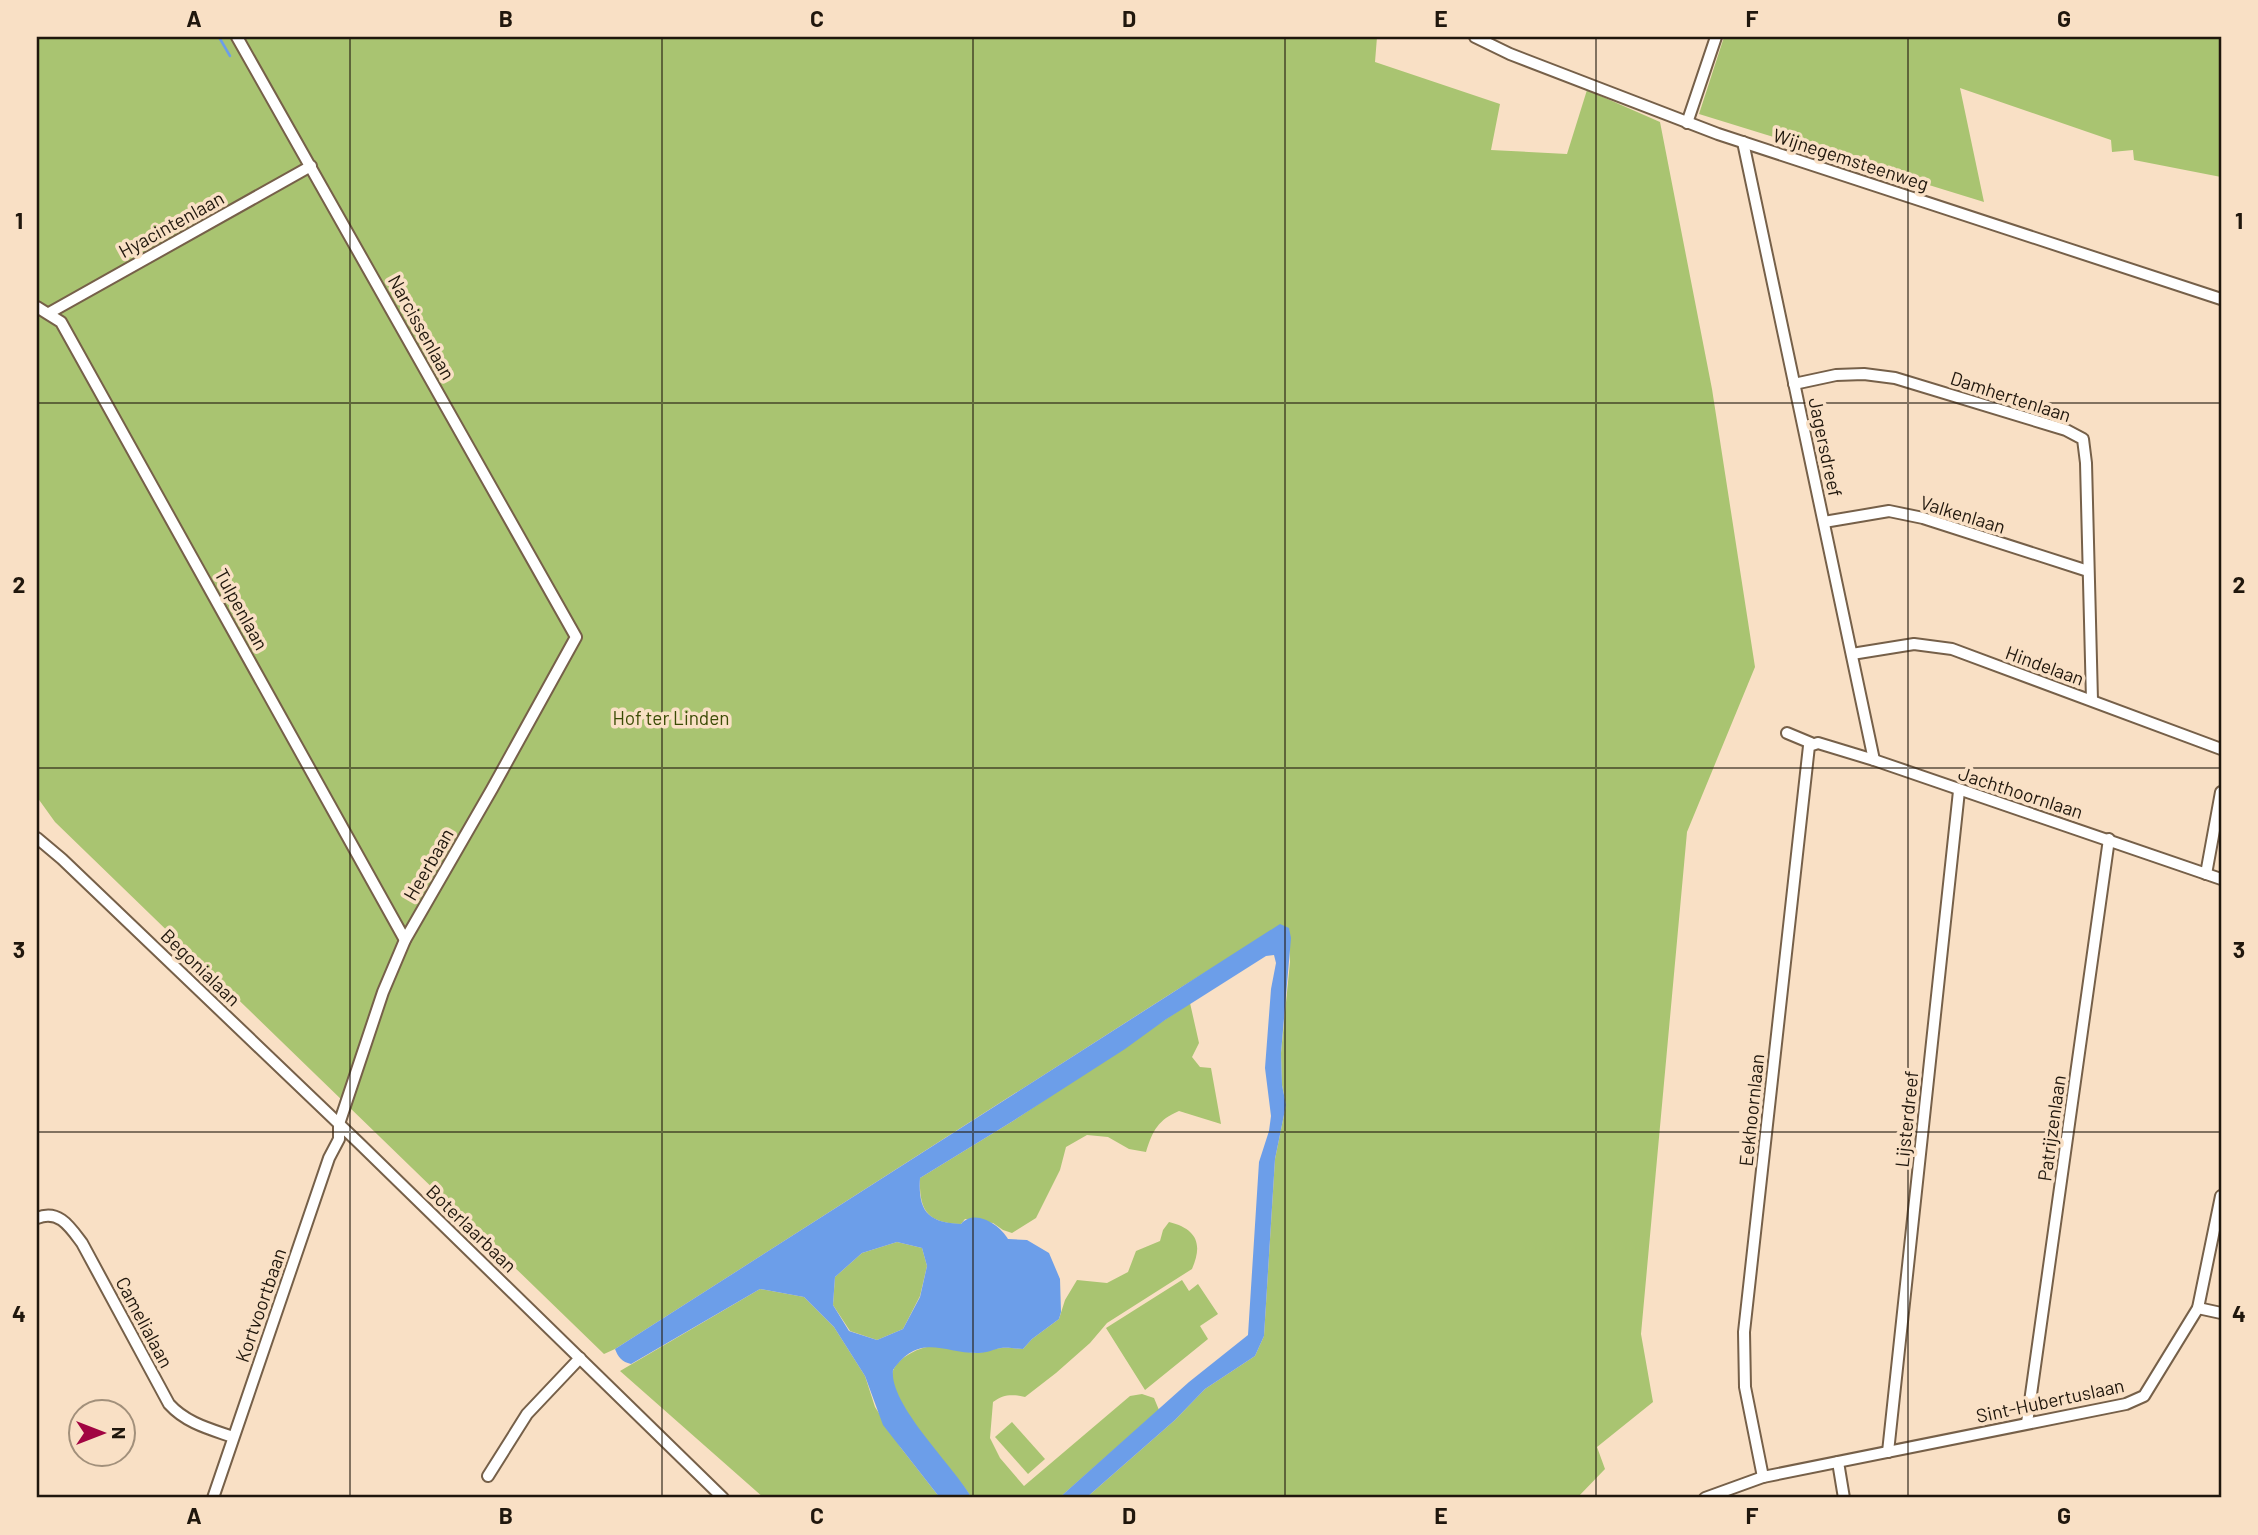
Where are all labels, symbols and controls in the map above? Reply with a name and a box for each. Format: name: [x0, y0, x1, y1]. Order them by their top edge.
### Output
text: A: [186, 4, 202, 32]
text: B: [499, 4, 513, 32]
text: C: [810, 4, 824, 32]
text: D: [1122, 4, 1136, 32]
text: E: [1434, 4, 1448, 32]
text: F: [1746, 4, 1759, 32]
text: G: [2057, 4, 2071, 32]
street label: Wijnegemsteenweg: [1770, 123, 1932, 195]
street label: Hyacintenlaan: [114, 186, 228, 262]
text: 1: [15, 206, 23, 234]
text: 1: [2235, 206, 2243, 234]
street label: Narcissenlaan: [384, 270, 460, 384]
street label: Damhertenlaan: [1948, 366, 2074, 426]
street label: Jagersdreef: [1804, 395, 1848, 499]
street label: Valkenlaan: [1918, 490, 2008, 538]
street label: Tulpenlaan: [210, 564, 274, 654]
text: 2: [13, 570, 25, 598]
text: 2: [2233, 570, 2245, 598]
street label: Hindelaan: [2003, 640, 2087, 690]
park label: Hof ter Linden: [612, 706, 730, 729]
street label: Jachthoornlaan: [1956, 761, 2086, 823]
street label: Heerbaan: [398, 824, 458, 904]
street label: Begonialaan: [157, 924, 245, 1010]
text: 3: [13, 935, 25, 963]
text: 3: [2233, 935, 2245, 963]
street label: Eekhoornlaan: [1734, 1053, 1768, 1167]
street label: Lijsterdreef: [1889, 1070, 1923, 1168]
street label: Patrijzenlaan: [2032, 1073, 2070, 1183]
street label: Boterlaarbaan: [422, 1179, 522, 1277]
street label: Kortvoortbaan: [230, 1245, 290, 1365]
street label: Camelialaan: [111, 1273, 179, 1371]
text: 4: [12, 1299, 26, 1327]
text: 4: [2232, 1299, 2246, 1327]
street label: Sint-Hubertuslaan: [1974, 1373, 2126, 1427]
north arrow: [66, 1398, 136, 1468]
text: N: [108, 1427, 131, 1439]
text: A: [186, 1501, 202, 1529]
text: B: [499, 1501, 513, 1529]
text: C: [810, 1501, 824, 1529]
text: D: [1122, 1501, 1136, 1529]
text: E: [1434, 1501, 1448, 1529]
text: F: [1746, 1501, 1759, 1529]
text: G: [2057, 1501, 2071, 1529]

